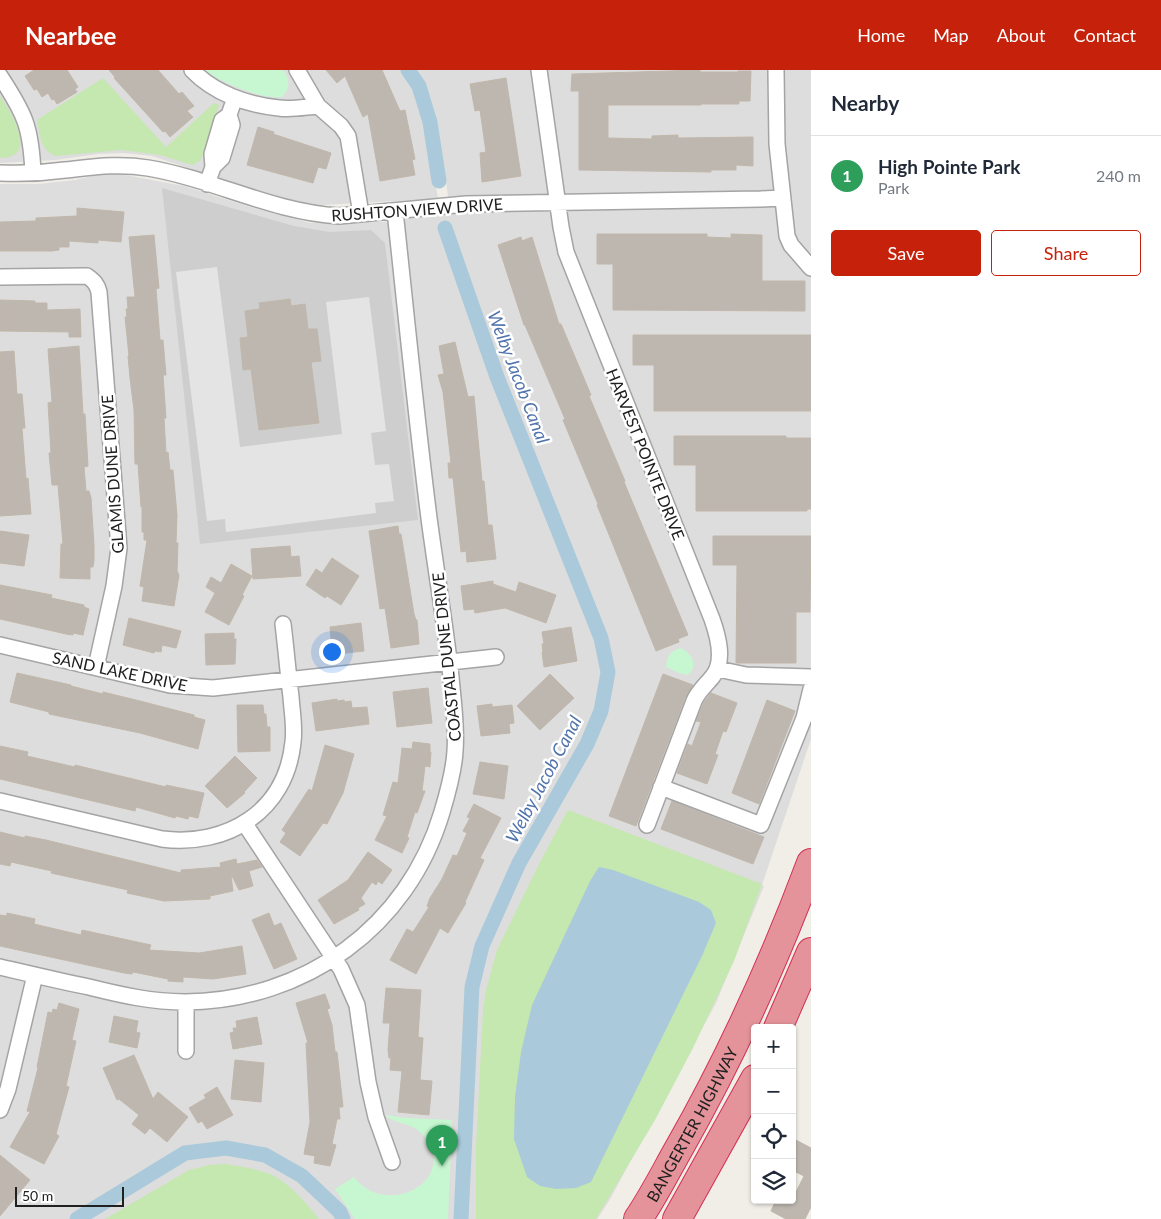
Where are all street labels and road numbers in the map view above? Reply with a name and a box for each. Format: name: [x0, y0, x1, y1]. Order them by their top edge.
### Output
street label: RUSHTON VIEW DRIVE: [331, 194, 503, 224]
street label: HARVEST POINTE DRIVE: [603, 365, 689, 543]
street label: GLAMIS DUNE DRIVE: [97, 394, 127, 554]
street label: COASTAL DUNE DRIVE: [428, 572, 464, 742]
street label: SAND LAKE DRIVE: [51, 647, 189, 695]
street label: BANGERTER HIGHWAY: [642, 1044, 741, 1205]

